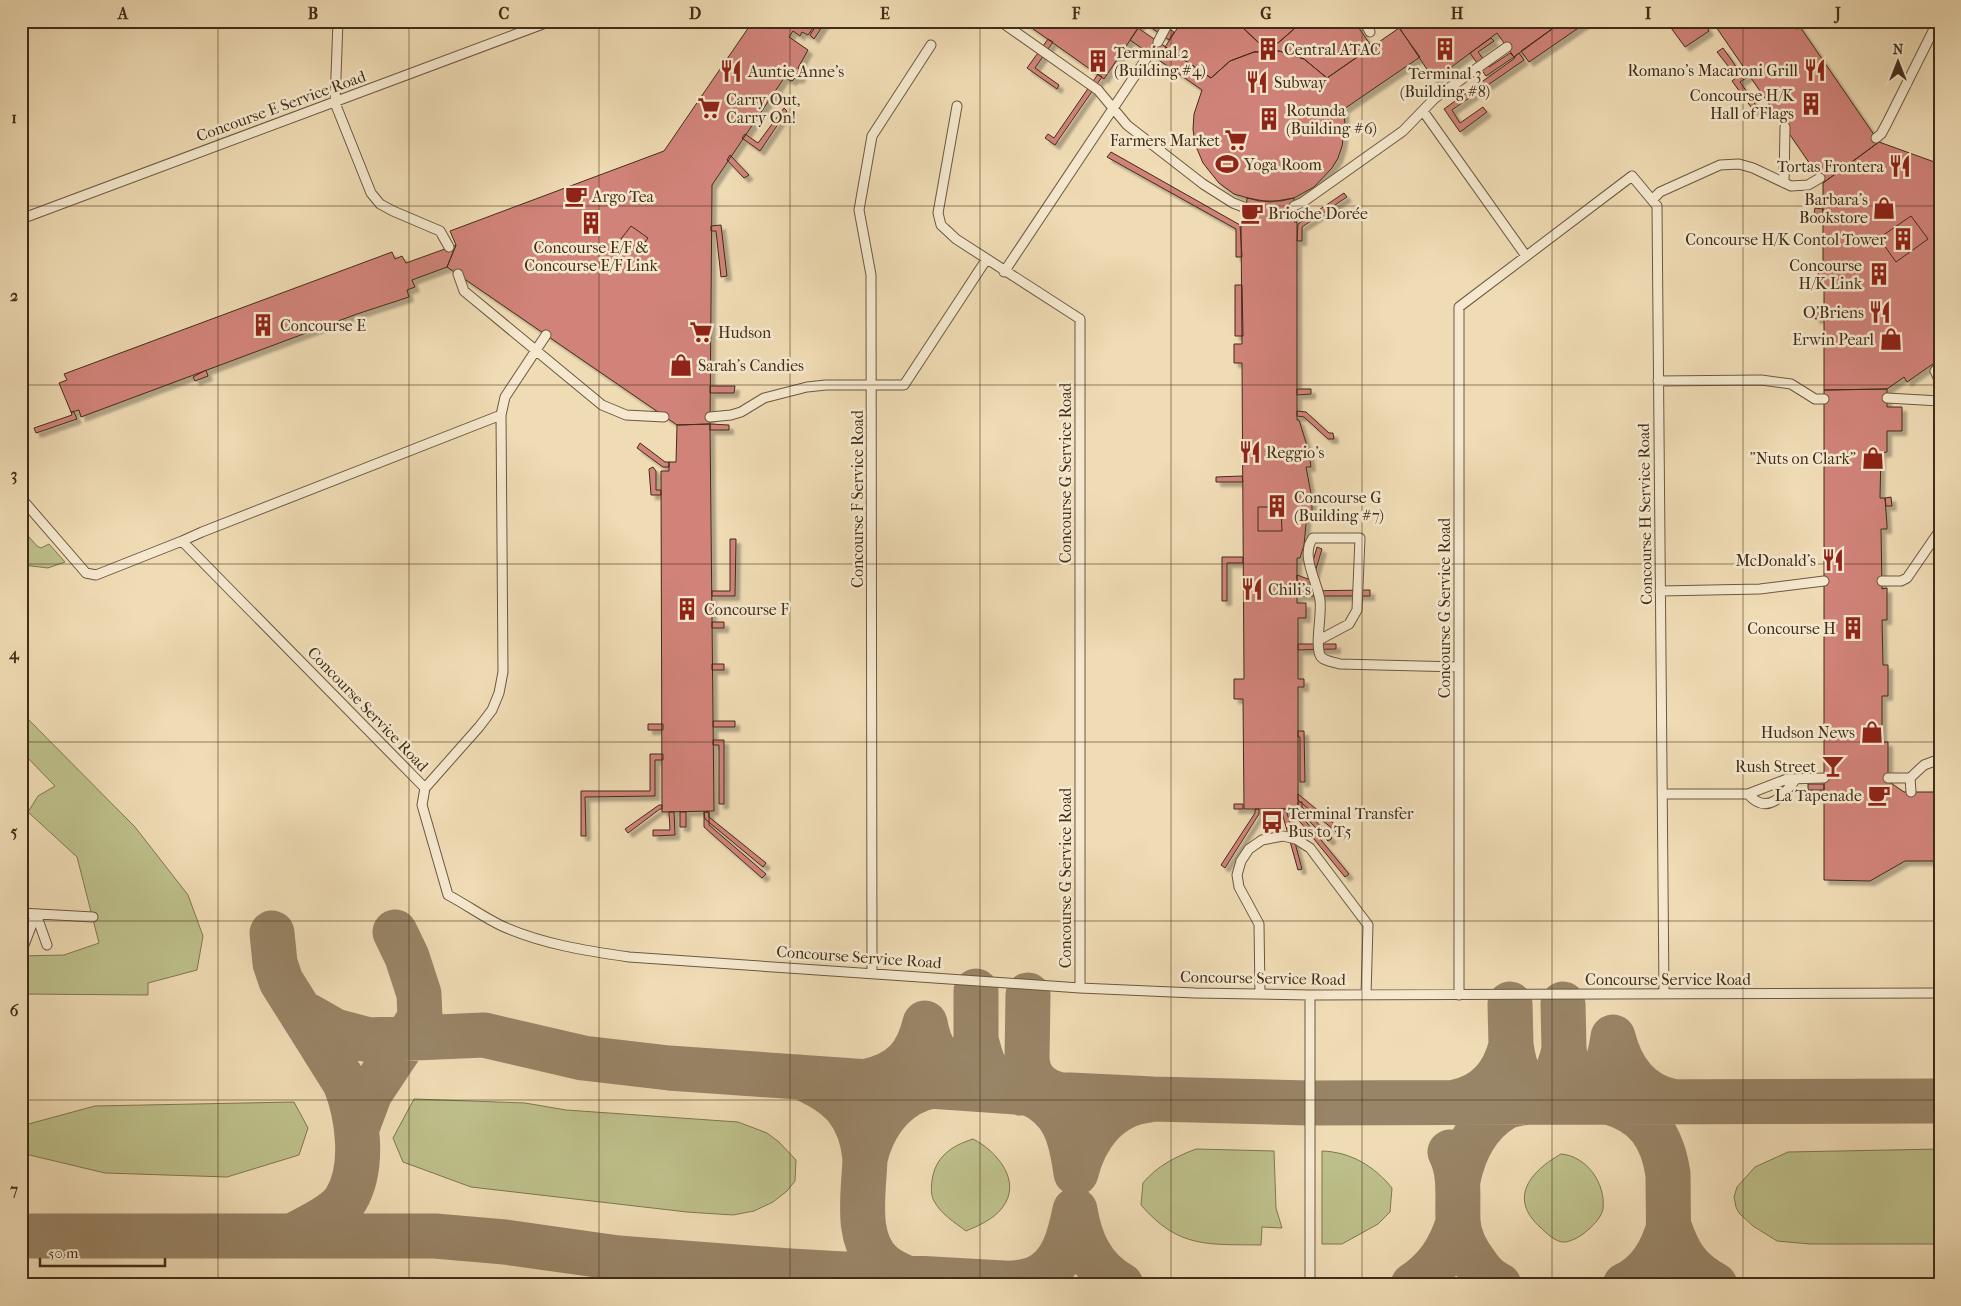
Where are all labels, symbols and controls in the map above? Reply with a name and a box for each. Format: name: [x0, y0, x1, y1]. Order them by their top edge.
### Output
text: A: [117, 4, 129, 23]
text: B: [308, 4, 318, 23]
text: C: [499, 4, 510, 23]
text: D: [689, 4, 701, 23]
text: E: [880, 4, 890, 23]
text: F: [1071, 4, 1081, 23]
text: G: [1260, 4, 1272, 23]
text: H: [1451, 4, 1464, 23]
text: I: [1645, 4, 1652, 23]
text: J: [1833, 4, 1841, 24]
building icon: Central ATAC: [1255, 36, 1281, 62]
building icon: Terminal 3 (Building #8): [1432, 36, 1458, 62]
north arrow: [1874, 38, 1924, 88]
place label: Central ATAC: [1284, 40, 1381, 59]
text: N: [1893, 41, 1904, 58]
place label: Terminal 2 (Building #4): [1114, 43, 1206, 80]
building icon: Terminal 2 (Building #4): [1085, 48, 1111, 74]
restaurant icon: Romano's Macaroni Grill: [1802, 57, 1828, 83]
restaurant icon: Auntie Anne's: [718, 58, 744, 84]
place label: Romano's Macaroni Grill: [1628, 61, 1799, 80]
place label: Auntie Anne's: [747, 62, 844, 81]
place label: Terminal 3 (Building #8): [1400, 64, 1490, 101]
street label: Concourse E Service Road: [194, 66, 369, 146]
restaurant icon: Subway: [1244, 69, 1270, 95]
place label: Subway: [1274, 73, 1327, 92]
place label: Concourse H/K Hall of Flags: [1690, 86, 1795, 123]
place label: Carry Out, Carry On!: [726, 90, 800, 127]
building icon: Concourse H/K Hall of Flags: [1798, 91, 1824, 117]
supermarket icon: Carry Out, Carry On!: [696, 95, 722, 121]
place label: Rotunda (Building #6): [1286, 101, 1377, 138]
building icon: Rotunda (Building #6): [1256, 106, 1282, 132]
text: 1: [11, 108, 17, 127]
supermarket icon: Farmers Market: [1223, 127, 1249, 153]
place label: Farmers Market: [1110, 131, 1220, 150]
sports icon: Yoga Room: [1214, 151, 1240, 177]
restaurant icon: Tortas Frontera: [1887, 153, 1913, 179]
place label: Yoga Room: [1243, 155, 1322, 174]
place label: Tortas Frontera: [1777, 157, 1885, 176]
cafe icon: Argo Tea: [563, 183, 589, 209]
place label: Argo Tea: [591, 187, 655, 206]
place label: Barbara's Bookstore: [1799, 190, 1868, 227]
shop icon: Barbara's Bookstore: [1871, 195, 1897, 221]
cafe icon: Brioche Dorée: [1239, 200, 1265, 226]
place label: Brioche Dorée: [1268, 204, 1368, 223]
building icon: Concourse E/F & Concourse E/F Link: [578, 210, 604, 236]
building icon: Concourse H/K Contol Tower: [1890, 226, 1916, 252]
place label: Concourse H/K Contol Tower: [1685, 230, 1886, 249]
place label: Concourse E/F & Concourse E/F Link: [524, 238, 659, 275]
place label: Concourse H/K Link: [1789, 256, 1863, 293]
building icon: Concourse H/K Link: [1866, 261, 1892, 287]
text: 2: [10, 286, 18, 305]
restaurant icon: O'Briens: [1867, 299, 1893, 325]
place label: O'Briens: [1803, 303, 1864, 322]
building icon: Concourse E: [250, 312, 276, 338]
place label: Concourse E: [280, 316, 366, 335]
supermarket icon: Hudson: [688, 319, 714, 345]
place label: Hudson: [718, 323, 772, 342]
shop icon: Erwin Pearl: [1878, 326, 1904, 352]
place label: Erwin Pearl: [1792, 330, 1875, 349]
shop icon: Sarah’s Candies: [668, 352, 694, 378]
place label: Sarah’s Candies: [698, 356, 804, 375]
street label: Concourse G Service Road: [1056, 382, 1075, 563]
street label: Concourse F Service Road: [848, 410, 867, 588]
street label: Concourse H Service Road: [1634, 423, 1656, 605]
restaurant icon: Reggio’s: [1237, 439, 1263, 465]
place label: Reggio’s: [1266, 443, 1325, 462]
shop icon: "Nuts on Clark": [1860, 445, 1886, 471]
place label: "Nuts on Clark": [1749, 449, 1856, 468]
text: 3: [11, 465, 17, 485]
place label: Concourse G (Building #7): [1294, 488, 1384, 525]
building icon: Concourse G (Building #7): [1264, 493, 1290, 519]
street label: Concourse G Service Road: [1435, 517, 1454, 698]
restaurant icon: McDonald's: [1820, 547, 1846, 573]
place label: McDonald's: [1735, 551, 1816, 570]
restaurant icon: Chili's: [1239, 576, 1265, 602]
place label: Chili's: [1268, 580, 1311, 599]
building icon: Concourse F: [674, 596, 700, 622]
place label: Concourse F: [704, 600, 789, 619]
building icon: Concourse H: [1840, 615, 1866, 641]
place label: Concourse H: [1747, 619, 1836, 638]
street label: Concourse Service Road: [304, 643, 433, 775]
text: 4: [8, 644, 20, 664]
shop icon: Hudson News: [1859, 719, 1885, 745]
place label: Hudson News: [1761, 723, 1855, 742]
bar icon: Rush Street: [1820, 753, 1846, 779]
place label: Rush Street: [1735, 757, 1816, 776]
cafe icon: La Tapenade: [1866, 782, 1892, 808]
place label: La Tapenade: [1775, 786, 1862, 805]
street label: Concourse G Service Road: [1056, 787, 1075, 968]
place label: Terminal Transfer Bus to T5: [1288, 804, 1414, 841]
bus stop icon: Terminal Transfer Bus to T5: [1259, 809, 1285, 835]
text: 5: [11, 822, 18, 841]
street label: Concourse Service Road: [776, 942, 943, 972]
street label: Concourse Service Road: [1180, 967, 1346, 989]
street label: Concourse Service Road: [1585, 970, 1751, 989]
text: 6: [10, 1001, 19, 1020]
text: 7: [9, 1180, 18, 1199]
scale bar: [40, 1236, 165, 1268]
text: 50 m: [48, 1244, 79, 1262]

